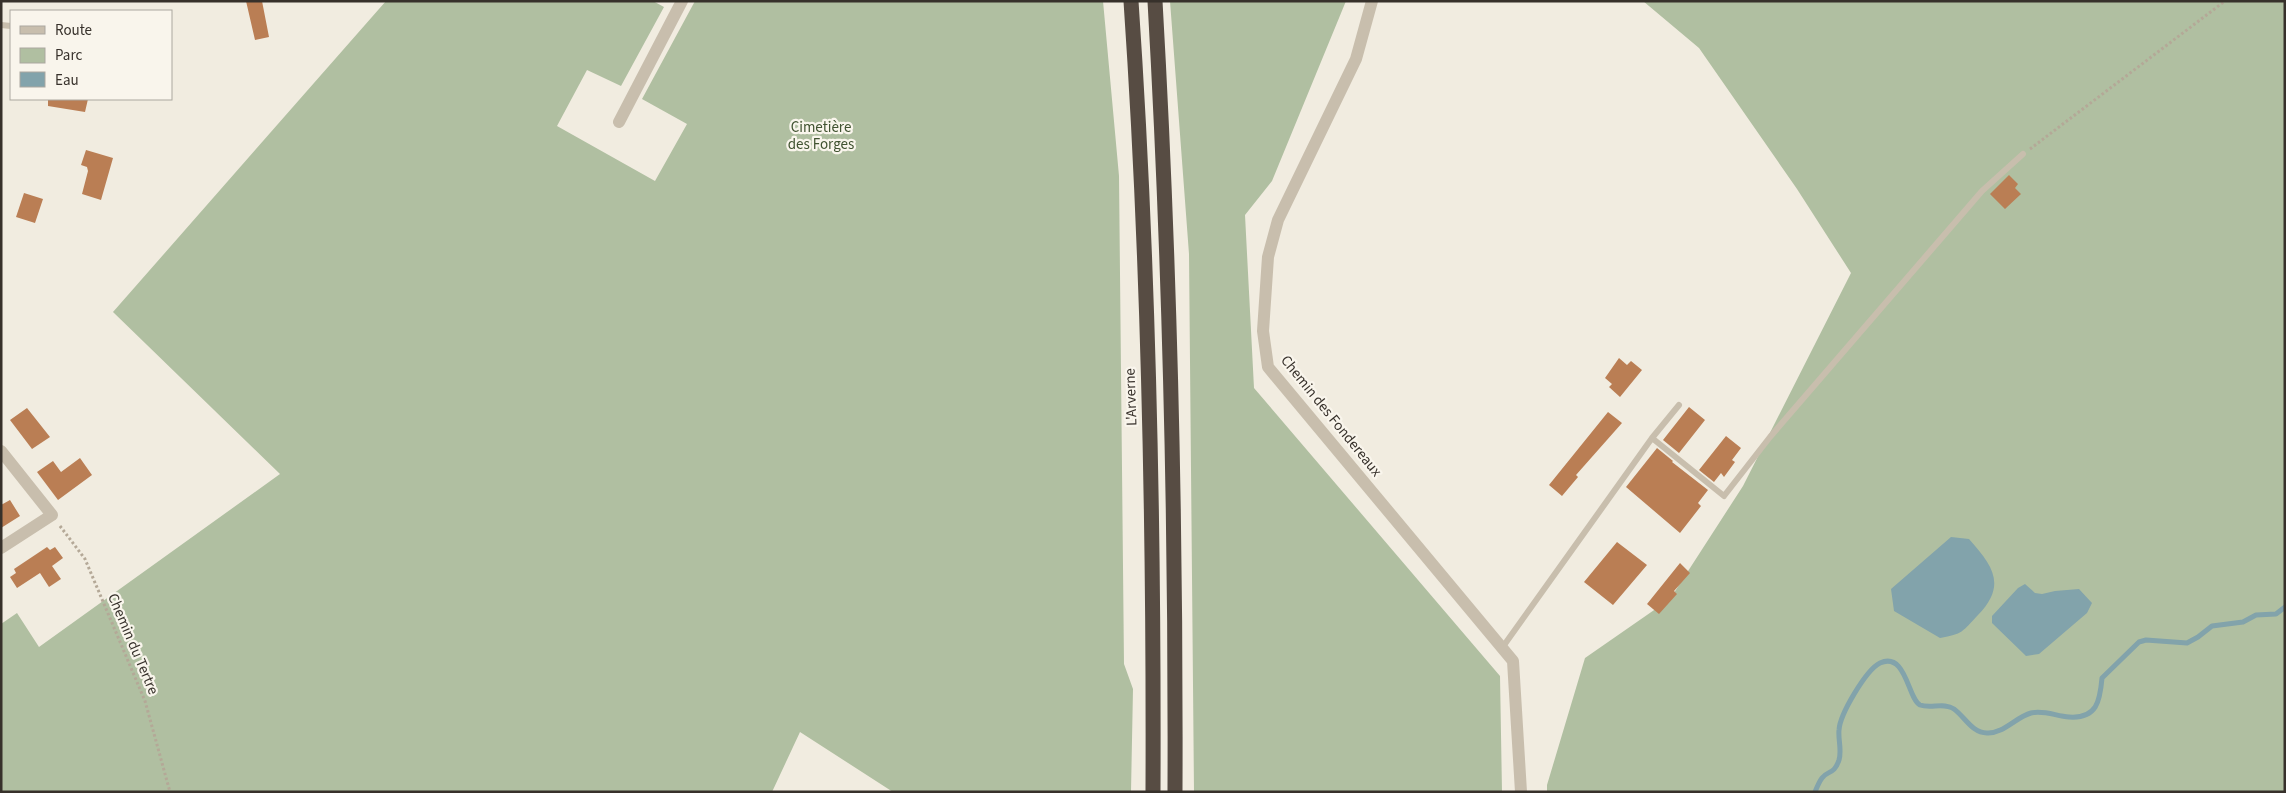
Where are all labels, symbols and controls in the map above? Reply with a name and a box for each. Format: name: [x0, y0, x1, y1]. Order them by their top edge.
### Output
legend: [10, 10, 172, 100]
text: Route: [55, 20, 92, 41]
text: Parc: [55, 45, 82, 66]
text: Eau: [55, 70, 79, 91]
park label: Cimetière des Forges: [788, 117, 854, 155]
street label: Chemin des Fondereaux: [1275, 351, 1387, 481]
street label: L'Arverne: [1119, 368, 1143, 426]
street label: Chemin du Tertre: [102, 590, 164, 698]

